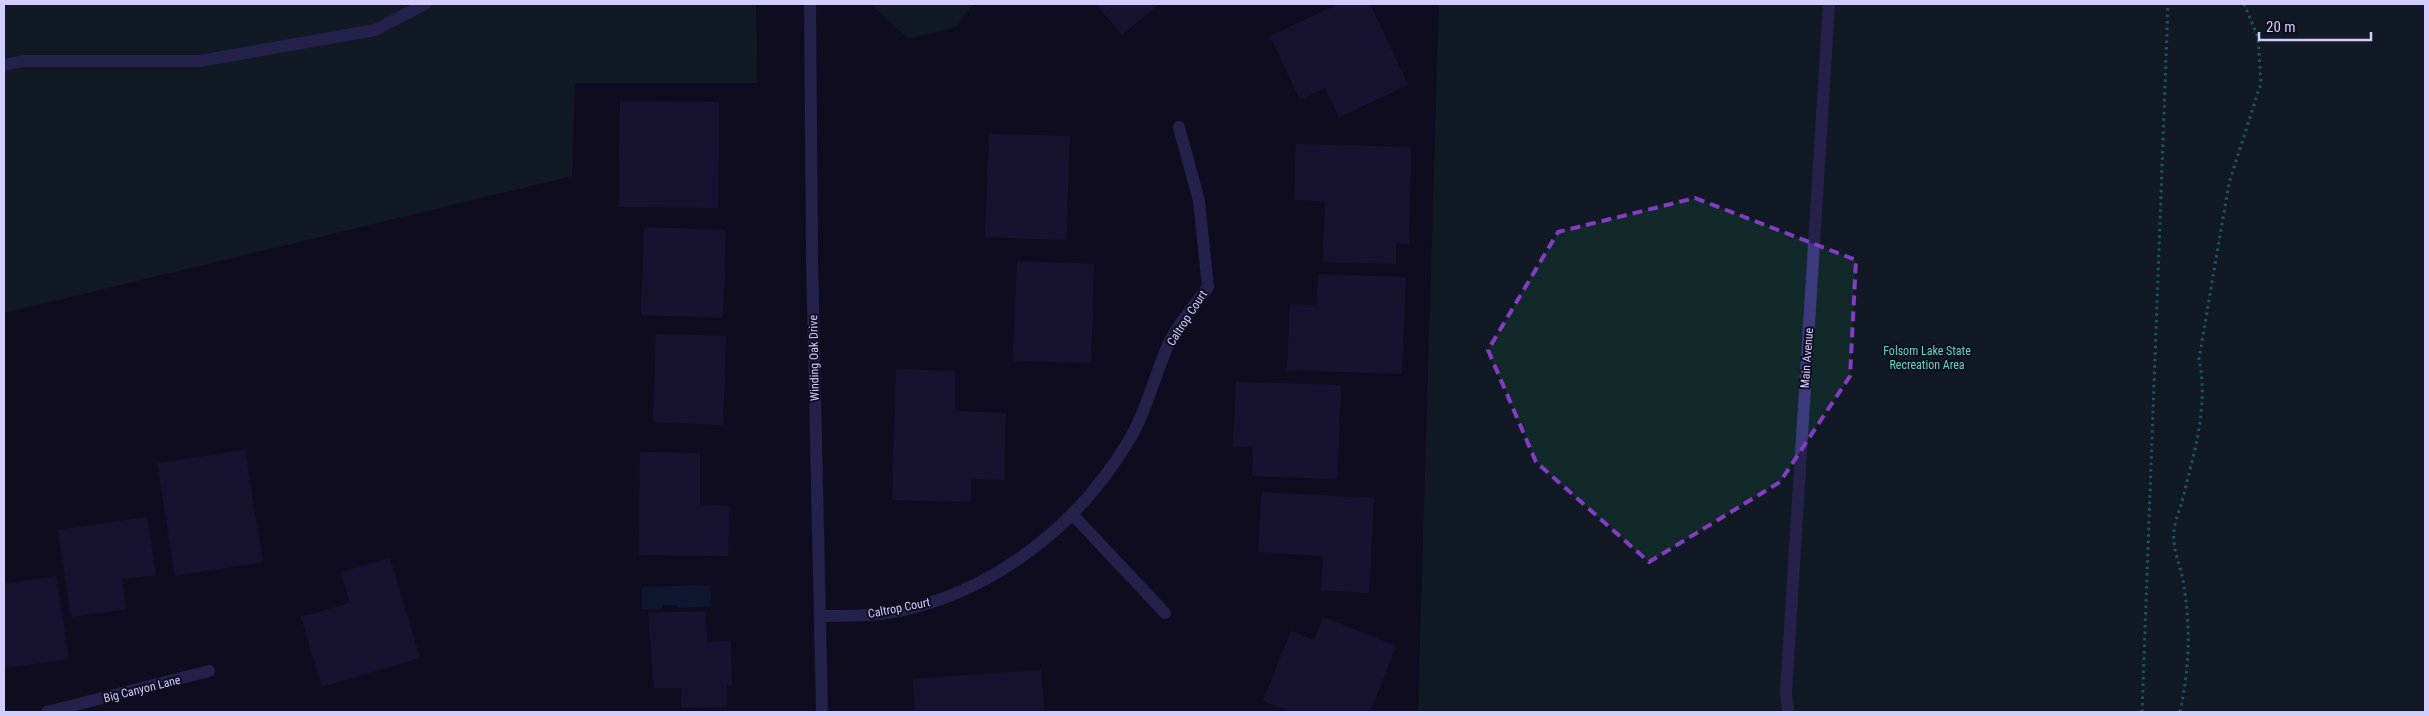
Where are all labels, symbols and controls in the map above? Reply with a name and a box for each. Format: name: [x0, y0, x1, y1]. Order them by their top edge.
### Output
scale bar: [2259, 10, 2372, 42]
text: 20 m: [2266, 18, 2296, 36]
street label: Caltrop Court: [1164, 287, 1210, 348]
street label: Winding Oak Drive: [806, 315, 822, 401]
street label: Main Avenue: [1798, 327, 1816, 389]
park label: Folsom Lake State Recreation Area: [1883, 344, 1971, 372]
street label: Caltrop Court: [867, 595, 932, 621]
street label: Big Canyon Lane: [102, 673, 182, 705]

